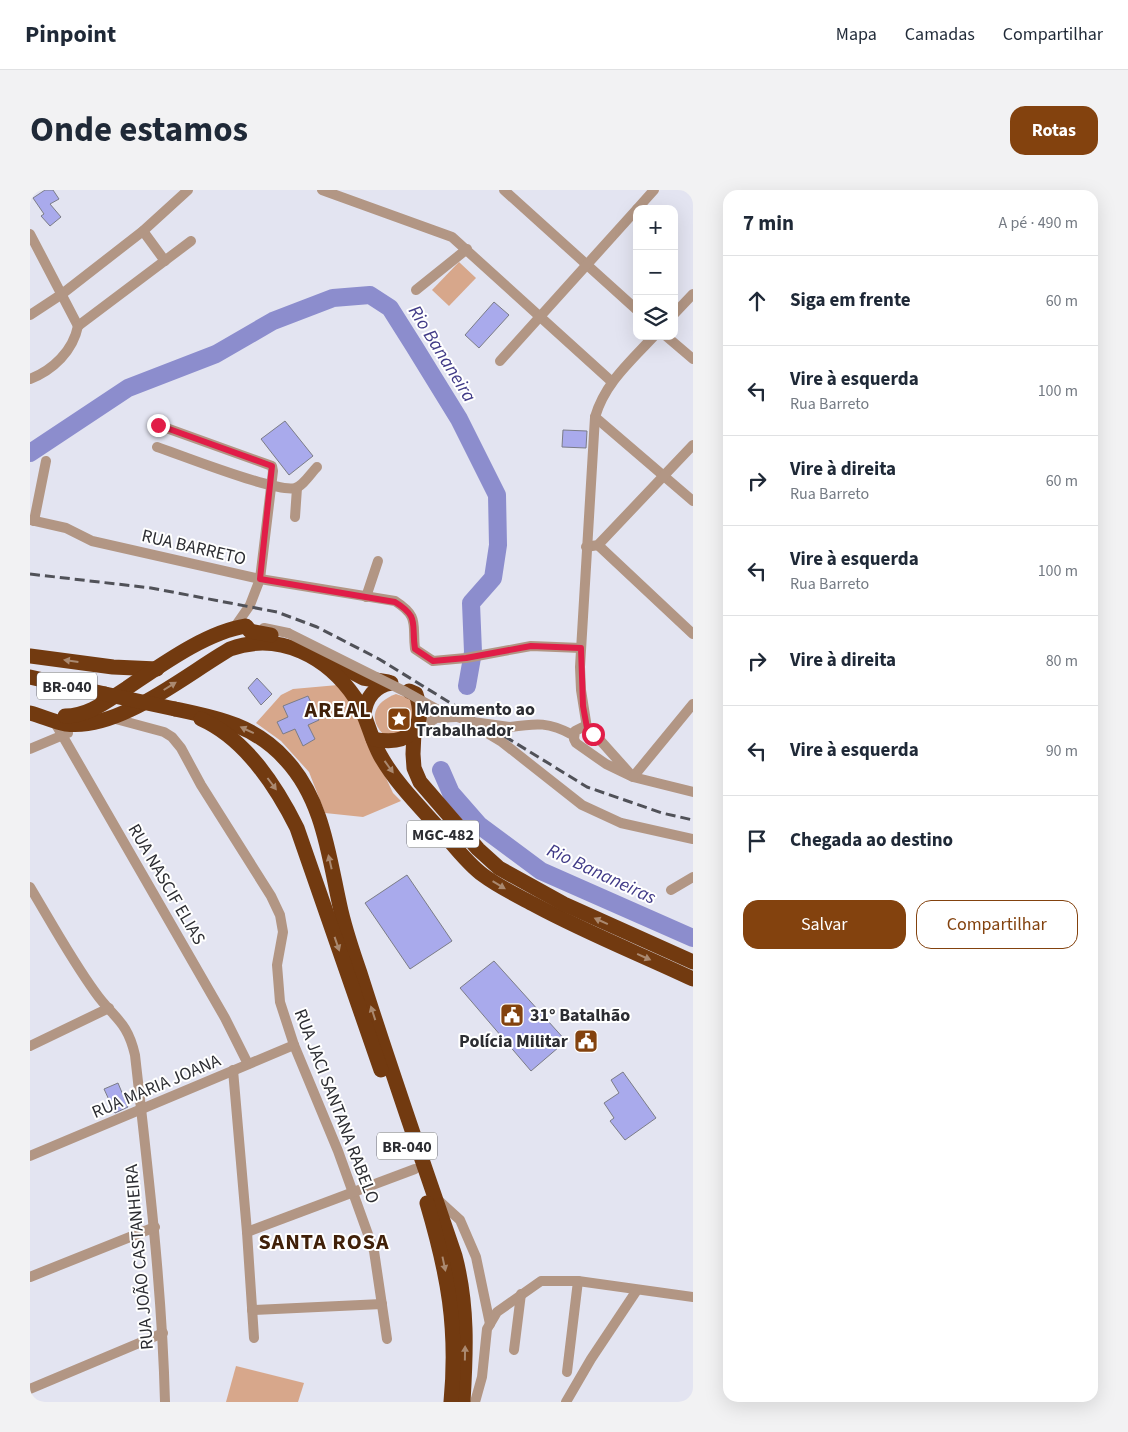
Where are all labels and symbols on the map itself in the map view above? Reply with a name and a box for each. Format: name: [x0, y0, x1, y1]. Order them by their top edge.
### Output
water label: Rio Bananeira: [401, 300, 482, 408]
route end: [147, 414, 170, 437]
street label: RUA BARRETO: [139, 523, 249, 572]
one-way arrow: [63, 657, 79, 665]
road number: BR-040: [37, 672, 97, 700]
one-way arrow: [163, 681, 176, 690]
district label: AREAL: [303, 694, 372, 726]
place label: Monumento ao Trabalhador: [416, 697, 535, 743]
place icon: Monumento ao Trabalhador: [386, 706, 412, 732]
route start: [582, 723, 605, 746]
one-way arrow: [240, 726, 254, 734]
one-way arrow: [384, 760, 394, 774]
one-way arrow: [267, 777, 277, 791]
street label: RUA NASCIF ELIAS: [122, 819, 211, 949]
road number: MGC-482: [407, 820, 479, 848]
water label: Rio Bananeiras: [542, 837, 661, 912]
one-way arrow: [326, 854, 334, 870]
one-way arrow: [492, 881, 505, 890]
one-way arrow: [594, 916, 608, 924]
one-way arrow: [333, 937, 341, 952]
one-way arrow: [637, 954, 651, 962]
public building icon: 31° Batalhão: [499, 1002, 525, 1028]
place label: 31° Batalhão: [530, 1003, 630, 1028]
street label: RUA JACI SANTANA RABELO: [288, 1005, 385, 1207]
one-way arrow: [369, 1005, 377, 1020]
public building icon: Polícia Militar: [573, 1028, 599, 1054]
place label: Polícia Militar: [459, 1029, 569, 1054]
street label: RUA MARIA JOANA: [88, 1048, 225, 1125]
road number: BR-040: [377, 1132, 437, 1159]
street label: RUA JOÃO CASTANHEIRA: [119, 1163, 160, 1351]
district label: SANTA ROSA: [258, 1226, 390, 1258]
one-way arrow: [440, 1256, 448, 1271]
one-way arrow: [461, 1345, 469, 1361]

